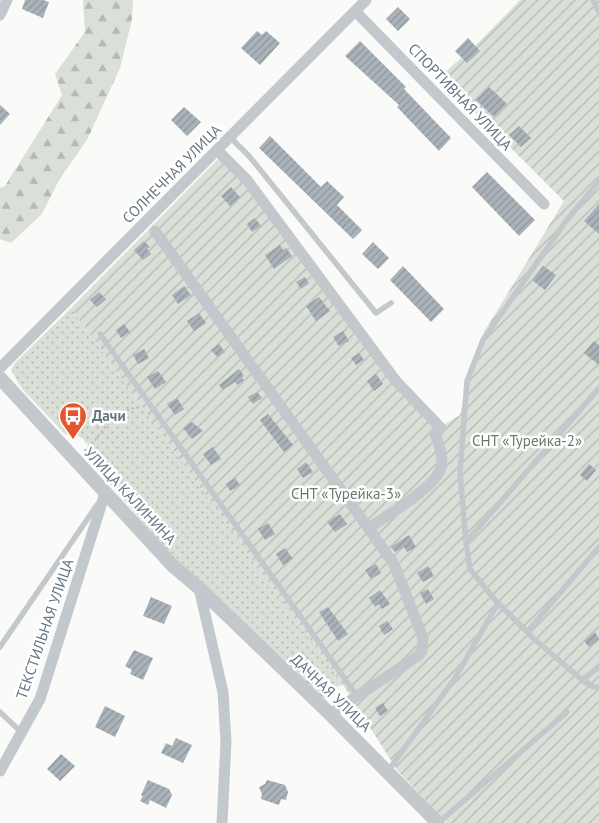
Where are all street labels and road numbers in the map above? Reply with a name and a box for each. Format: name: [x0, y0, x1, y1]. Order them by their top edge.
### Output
street label: СПОРТИВНАЯ УЛИЦА: [404, 39, 517, 154]
street label: СОЛНЕЧНАЯ УЛИЦА: [118, 120, 225, 227]
street label: УЛИЦА КАЛИНИНА: [80, 443, 181, 549]
street label: ТЕКСТИЛЬНАЯ УЛИЦА: [12, 556, 78, 702]
street label: ДАЧНАЯ УЛИЦА: [287, 650, 376, 736]

